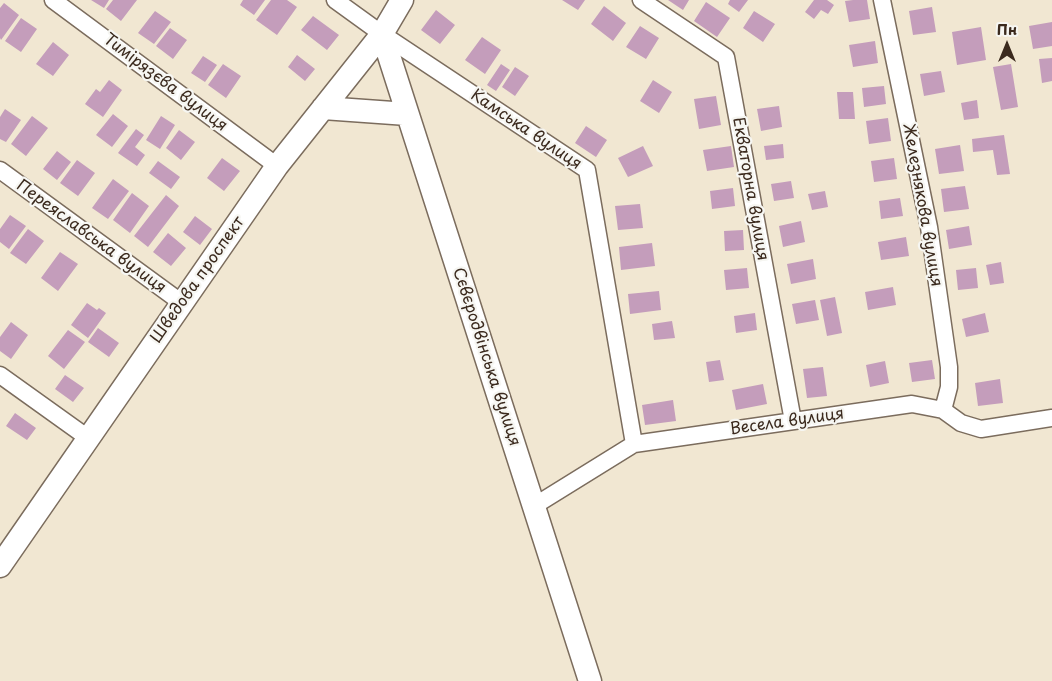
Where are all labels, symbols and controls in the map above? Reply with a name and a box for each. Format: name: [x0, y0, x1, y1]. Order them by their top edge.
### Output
text: Пн: [997, 19, 1017, 40]
north arrow: [982, 20, 1032, 70]
street label: Тимірязєва вулиця: [99, 30, 231, 136]
street label: Камська вулиця: [467, 86, 585, 174]
street label: Екваторна вулиця: [728, 116, 772, 262]
street label: Железнякова вулиця: [898, 122, 946, 288]
street label: Переяславська вулиця: [13, 176, 169, 298]
street label: Шведова проспект: [147, 213, 249, 347]
street label: Сєвєродвінська вулиця: [448, 266, 524, 448]
street label: Весела вулиця: [729, 404, 845, 440]

